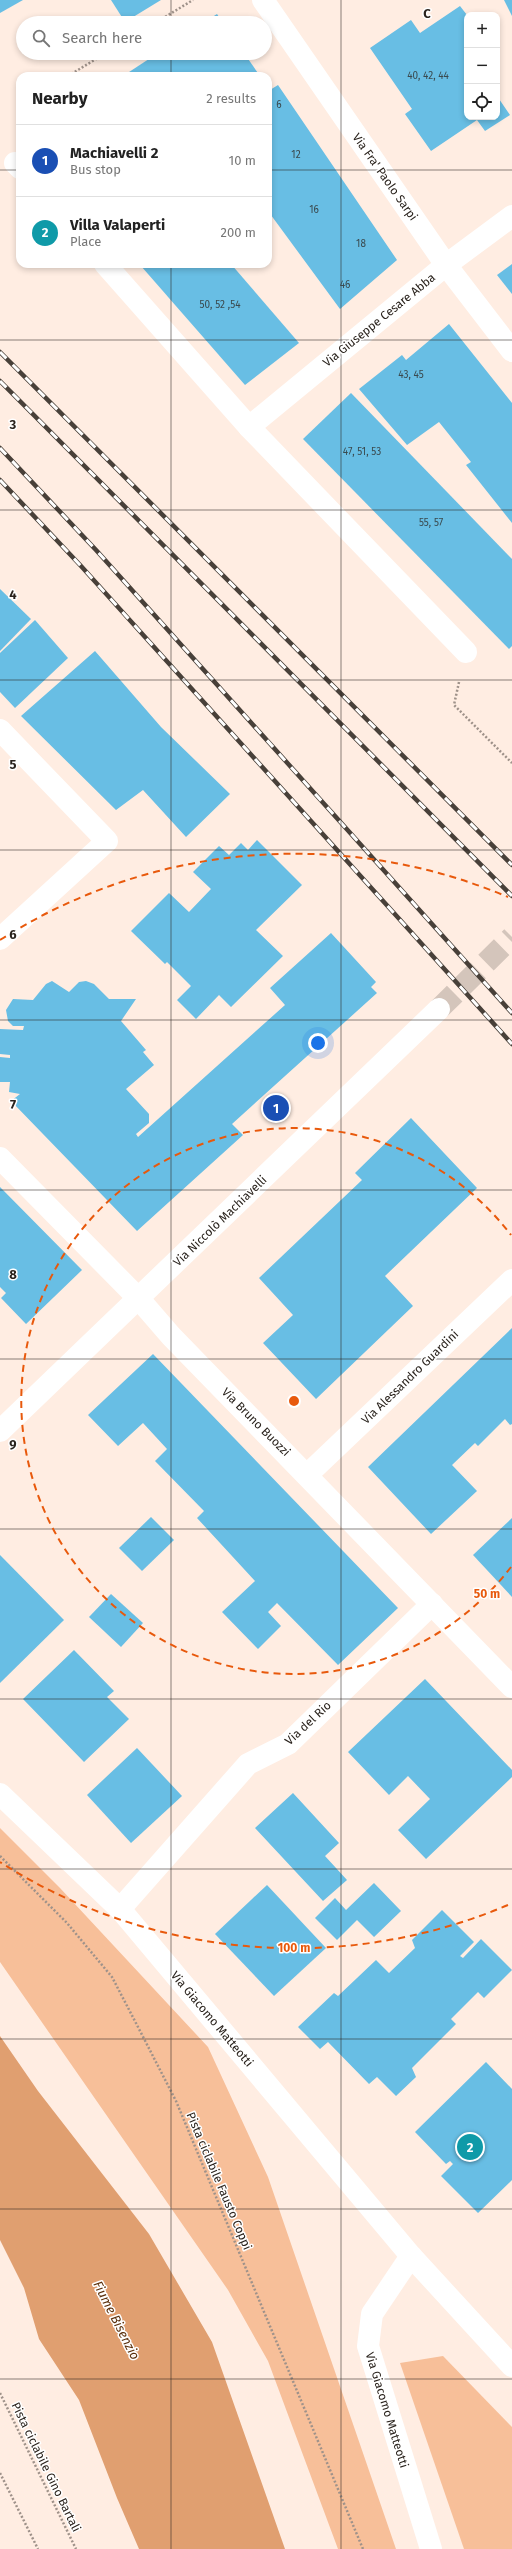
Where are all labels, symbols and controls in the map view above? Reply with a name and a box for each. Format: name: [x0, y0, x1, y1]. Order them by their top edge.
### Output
text: C: [423, 6, 431, 21]
map controls: [464, 12, 500, 120]
button: +: [464, 12, 500, 48]
search box: [16, 16, 272, 60]
icon: search: [30, 27, 52, 49]
text: Search here: [62, 29, 142, 47]
button: −: [464, 48, 500, 84]
house number: 40, 42, 44: [407, 70, 450, 82]
button: locate: [464, 84, 500, 120]
text: Nearby: [32, 88, 87, 109]
text: 2 results: [206, 91, 256, 106]
house number: 6: [276, 99, 282, 111]
street label: Via Fra' Paolo Sarpi: [350, 131, 420, 223]
text: Machiavelli 2: [70, 144, 158, 162]
house number: 12: [291, 149, 301, 161]
text: 1: [42, 153, 48, 168]
text: 10 m: [229, 153, 256, 168]
text: Bus stop: [70, 162, 121, 177]
house number: 16: [309, 204, 319, 216]
text: Villa Valaperti: [70, 216, 165, 234]
text: 2: [42, 225, 48, 240]
text: 200 m: [220, 225, 256, 240]
text: Place: [70, 234, 101, 249]
house number: 18: [356, 238, 366, 250]
street label: Via Giuseppe Cesare Abba: [320, 270, 438, 370]
house number: 46: [340, 279, 350, 291]
house number: 50, 52 ,54: [200, 299, 241, 311]
house number: 43, 45: [398, 369, 424, 381]
text: 3: [9, 417, 17, 432]
house number: 47, 51, 53: [343, 446, 381, 458]
house number: 55, 57: [419, 517, 444, 529]
text: 4: [9, 587, 17, 602]
text: 5: [10, 757, 17, 772]
text: 6: [9, 927, 17, 942]
your location: [308, 1033, 328, 1053]
pin: 1: [263, 1093, 289, 1123]
text: 7: [10, 1097, 16, 1112]
street label: Via Niccolò Machiavelli: [170, 1173, 270, 1269]
text: 8: [9, 1267, 17, 1282]
street label: Via Alessandro Guardini: [359, 1327, 461, 1427]
street label: Via Bruno Buozzi: [219, 1385, 293, 1459]
centre of rings: [287, 1394, 301, 1408]
text: 9: [9, 1437, 17, 1452]
text: 50 m: [474, 1587, 500, 1601]
street label: Via del Rio: [282, 1698, 334, 1748]
text: 100 m: [278, 1941, 310, 1955]
street label: Via Giacomo Matteotti: [168, 1968, 256, 2070]
street label: Pista ciclabile Fausto Coppi: [184, 2110, 254, 2252]
pin: 2: [457, 2132, 483, 2162]
water label: Fiume Bisenzio: [90, 2278, 143, 2362]
street label: Via Giacomo Matteotti: [363, 2350, 411, 2470]
street label: Pista ciclabile Gino Bartali: [8, 2400, 84, 2534]

